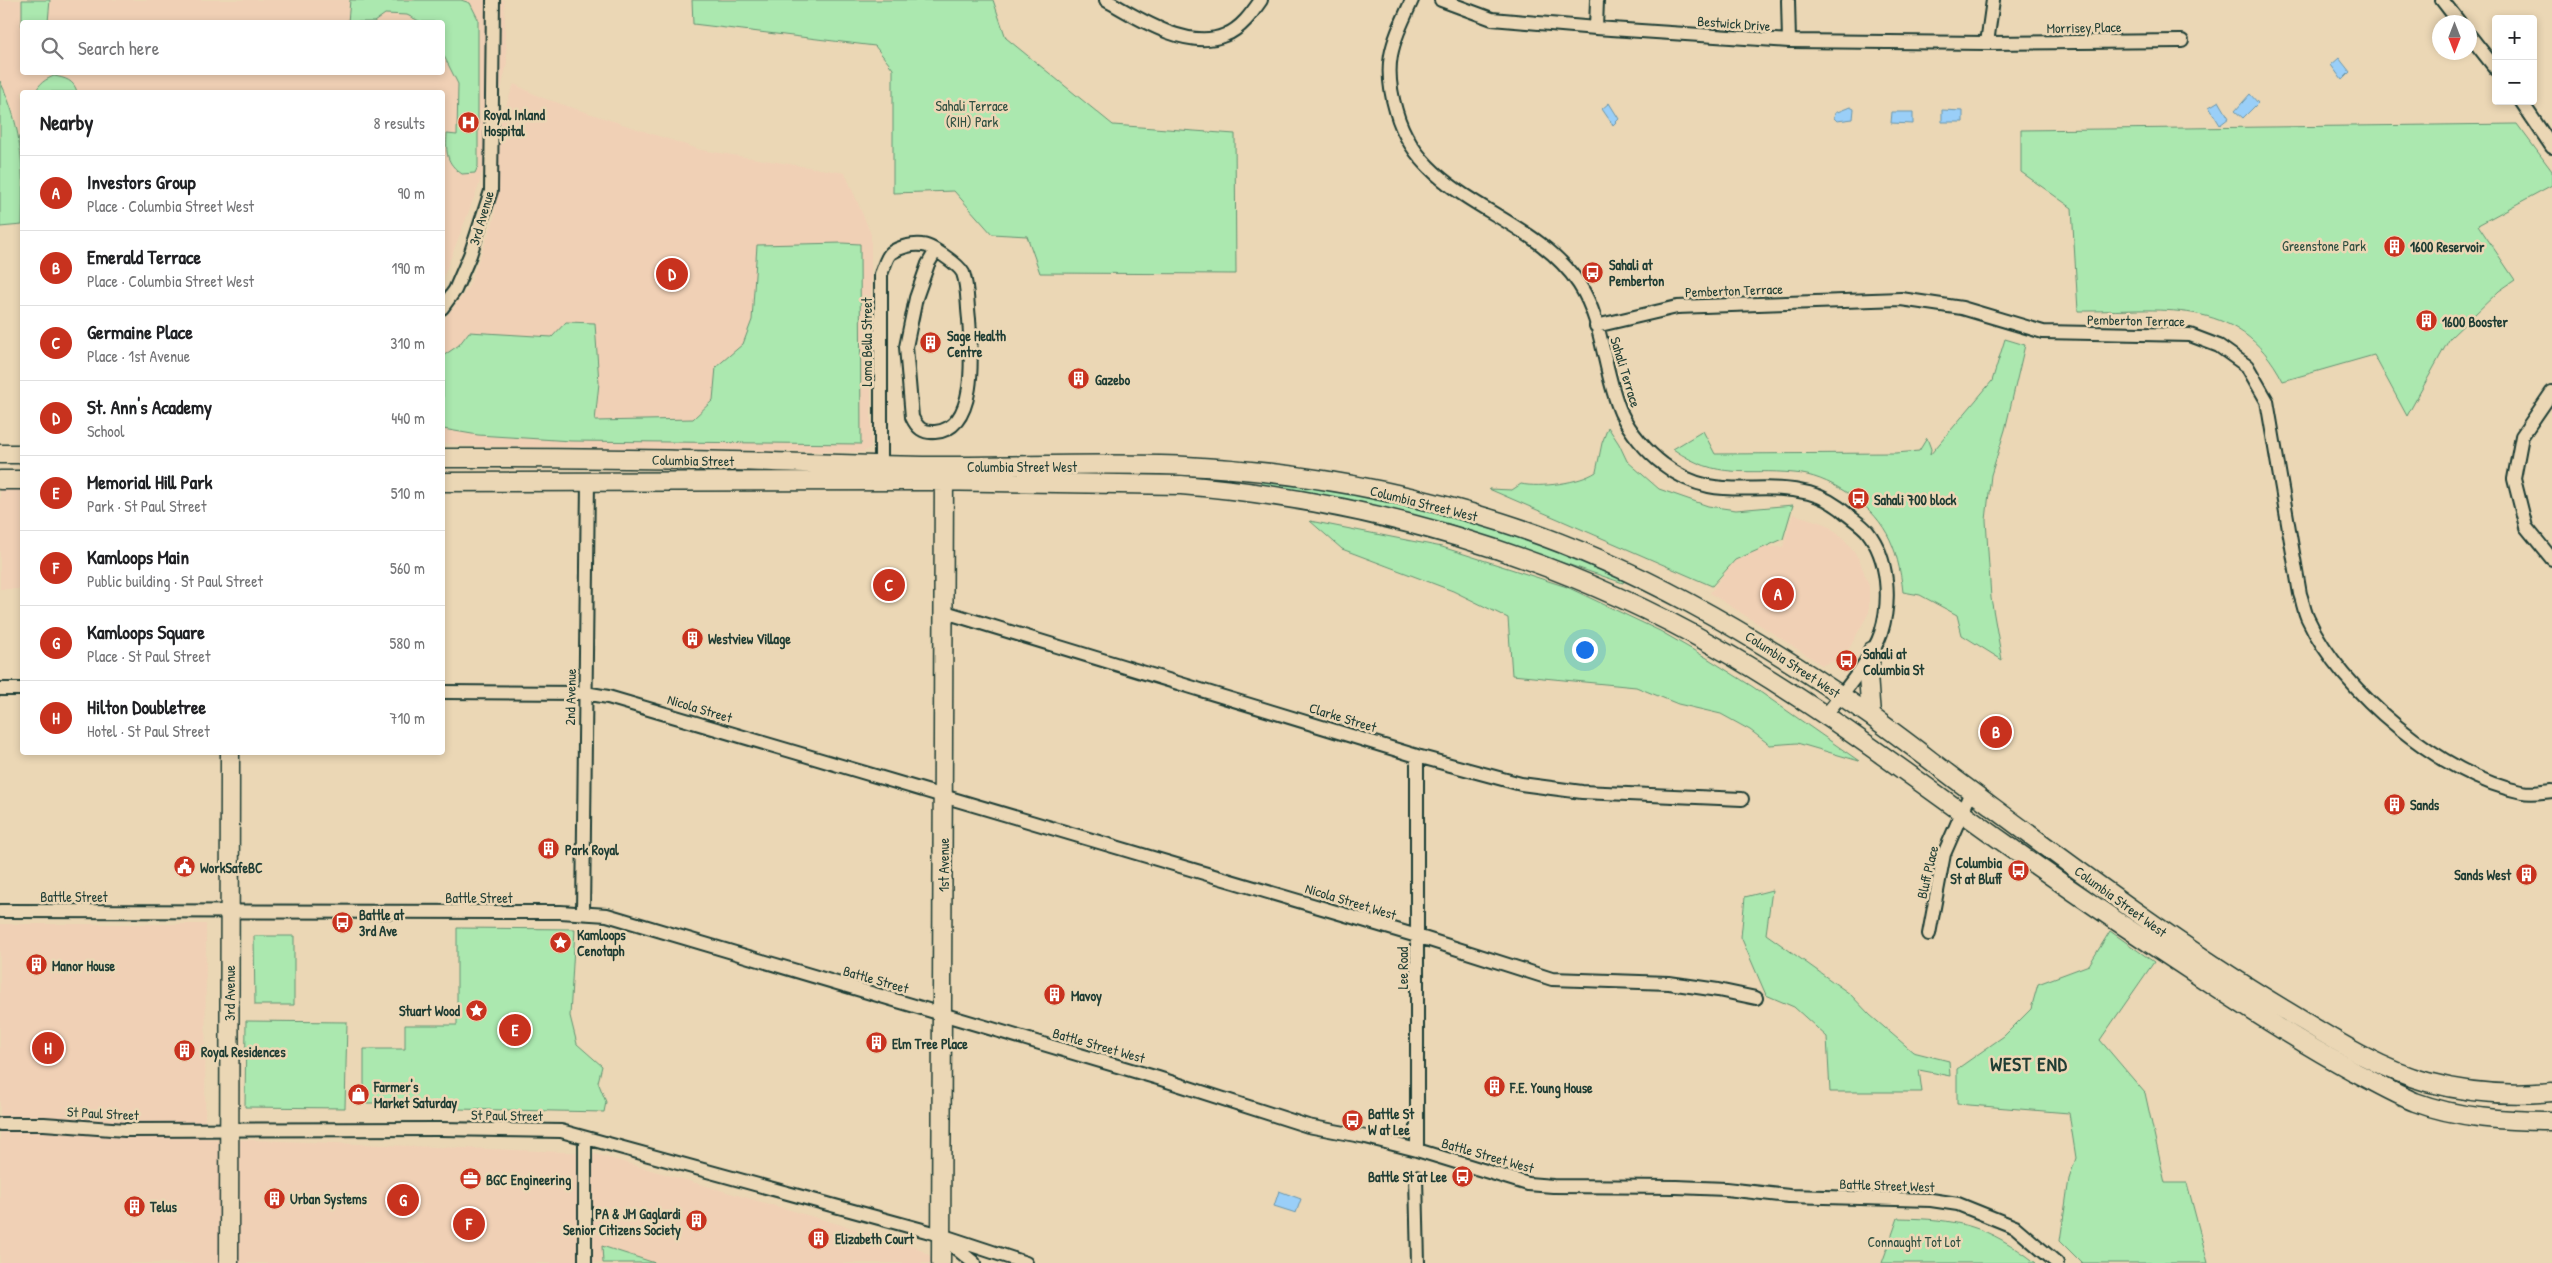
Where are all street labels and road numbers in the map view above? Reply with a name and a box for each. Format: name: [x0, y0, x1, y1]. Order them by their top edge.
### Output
street label: Bestwick Drive: [1697, 11, 1772, 35]
street label: Morrisey Place: [2046, 17, 2122, 38]
street label: 3rd Avenue: [464, 188, 498, 247]
street label: Pemberton Terrace: [1685, 279, 1784, 301]
street label: Loma Bella Street: [857, 297, 876, 387]
street label: Pemberton Terrace: [2087, 310, 2186, 330]
street label: Sahali Terrace: [1606, 334, 1646, 410]
street label: Columbia Street: [652, 450, 735, 470]
street label: Columbia Street West: [967, 457, 1077, 476]
street label: Columbia Street West: [1368, 480, 1480, 526]
street label: Columbia Street West: [1742, 626, 1844, 702]
street label: 2nd Avenue: [560, 668, 580, 726]
street label: Nicola Street: [665, 689, 735, 727]
street label: Clarke Street: [1307, 698, 1379, 736]
street label: 1st Avenue: [934, 838, 953, 892]
street label: Bluff Place: [1912, 843, 1942, 900]
street label: Columbia Street West: [2071, 861, 2171, 941]
street label: Nicola Street West: [1303, 878, 1399, 924]
street label: Battle Street: [40, 887, 108, 906]
street label: Battle Street: [445, 888, 513, 907]
street label: Lee Road: [1393, 946, 1412, 989]
street label: Battle Street: [841, 961, 911, 997]
street label: 3rd Avenue: [220, 965, 239, 1021]
street label: Battle Street West: [1051, 1023, 1147, 1067]
street label: St Paul Street: [67, 1102, 140, 1124]
street label: St Paul Street: [471, 1105, 543, 1125]
street label: Battle Street West: [1440, 1133, 1536, 1177]
street label: Battle Street West: [1839, 1174, 1935, 1196]

